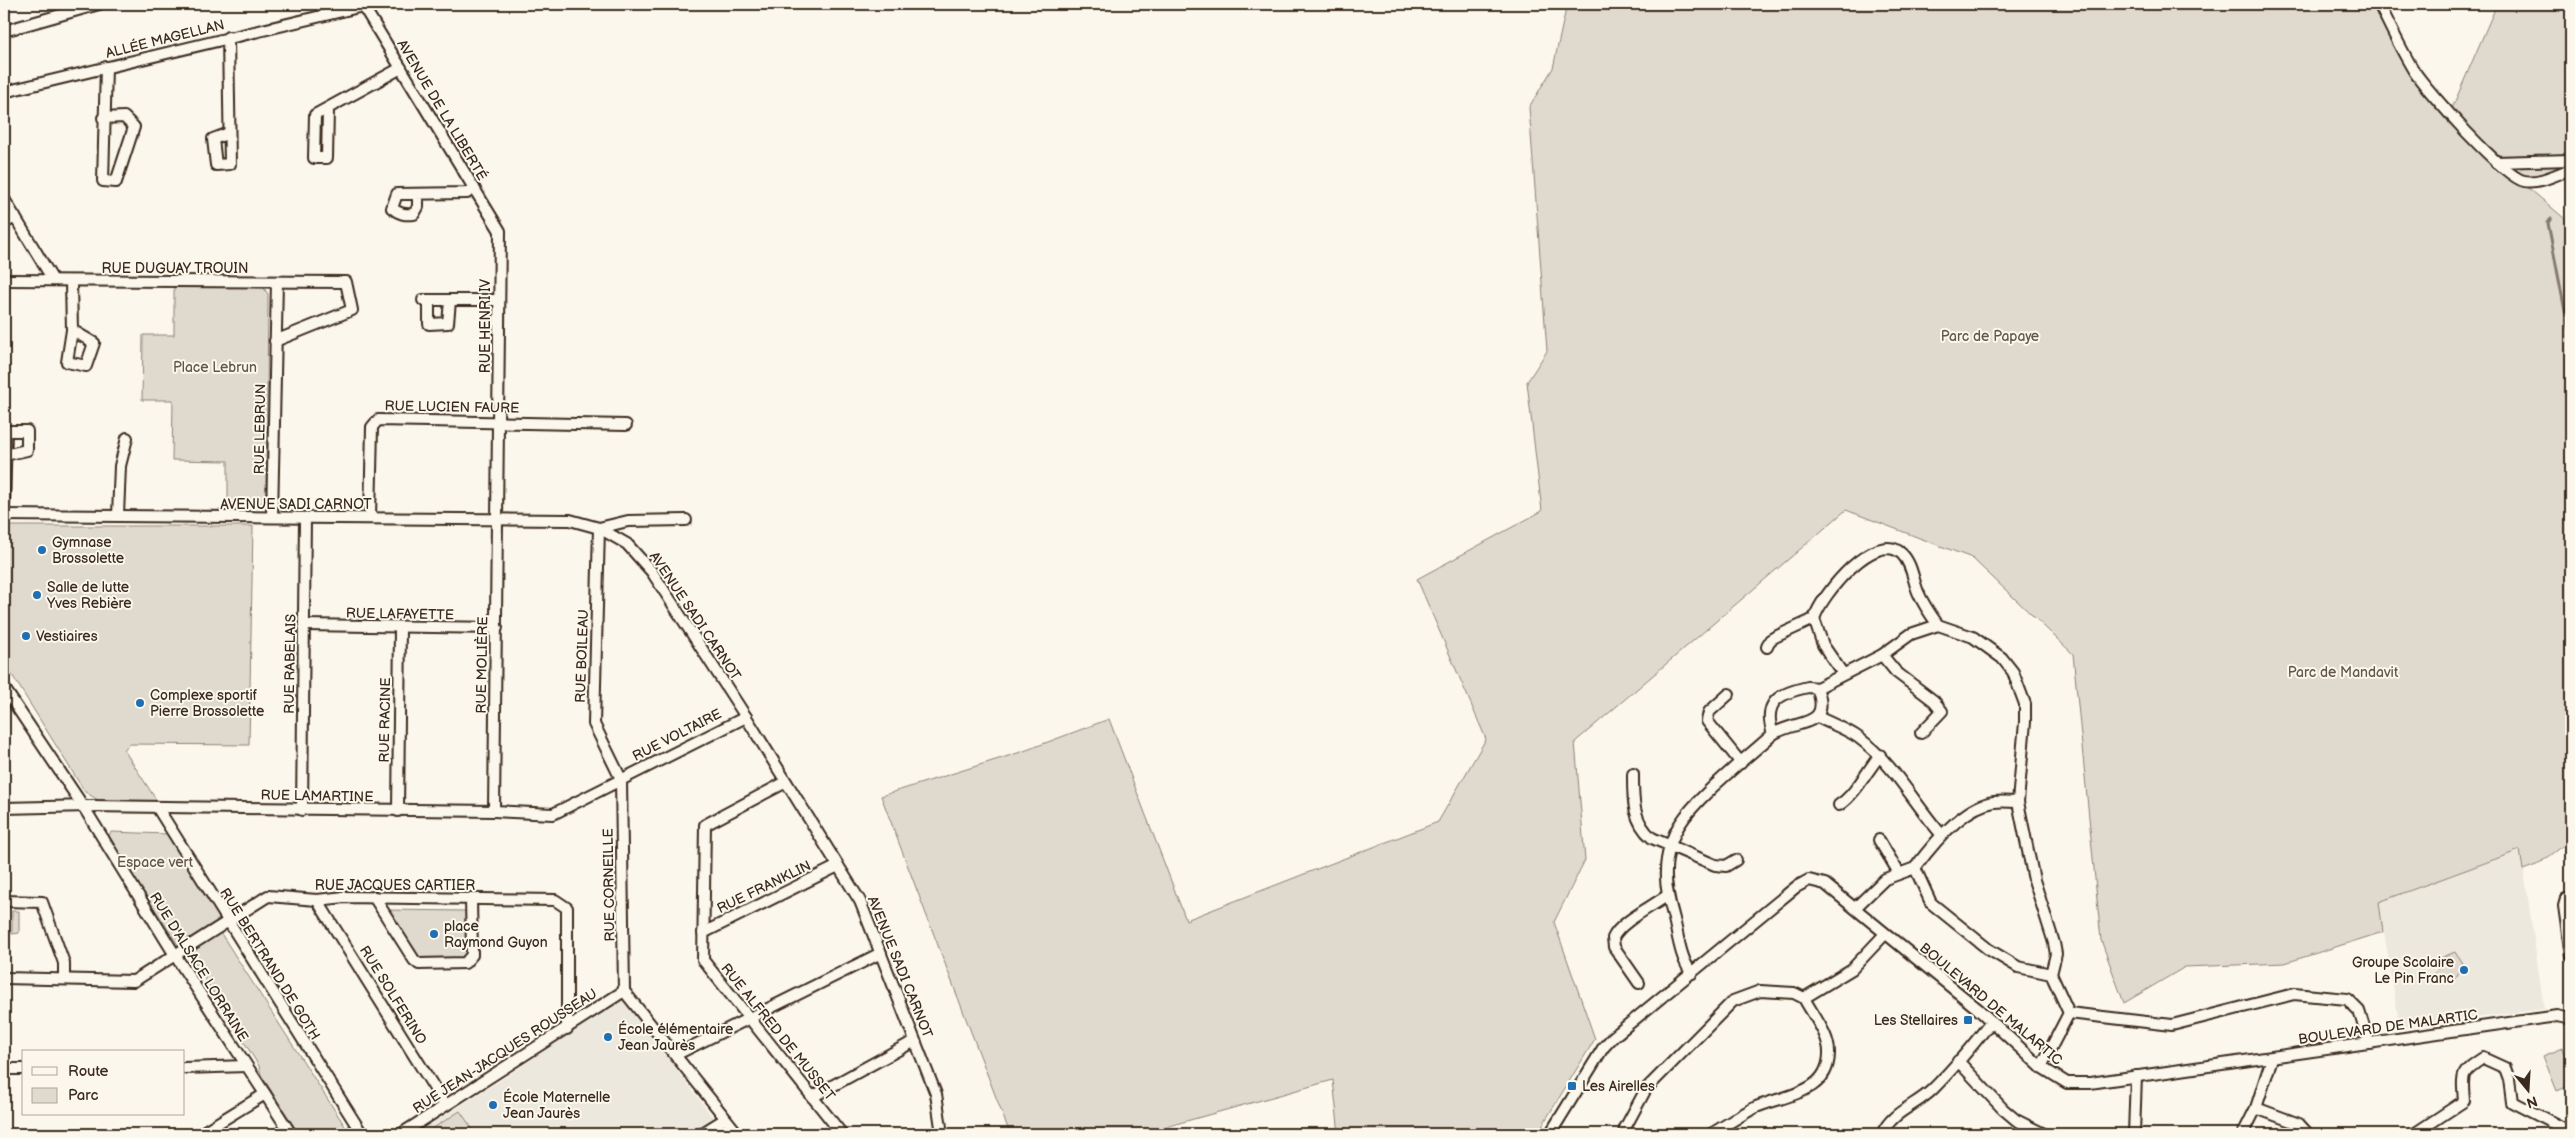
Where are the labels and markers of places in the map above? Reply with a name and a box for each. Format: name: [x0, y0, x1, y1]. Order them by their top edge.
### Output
place label: Gymnase Brossolette: [52, 534, 124, 567]
marker: Gymnase Brossolette: [36, 544, 48, 556]
place label: Salle de lutte Yves Rebière: [46, 579, 132, 612]
marker: Salle de lutte Yves Rebière: [31, 589, 43, 601]
place label: Vestiaires: [36, 628, 98, 645]
marker: Vestiaires: [20, 630, 32, 642]
place label: Complexe sportif Pierre Brossolette: [150, 687, 264, 720]
marker: Complexe sportif Pierre Brossolette: [134, 697, 146, 709]
place label: place Raymond Guyon: [444, 918, 548, 951]
marker: place Raymond Guyon: [428, 928, 440, 940]
place label: Groupe Scolaire Le Pin Franc: [2352, 954, 2454, 987]
marker: Groupe Scolaire Le Pin Franc: [2458, 964, 2470, 976]
place label: Les Stellaires: [1874, 1012, 1958, 1029]
marker: Les Stellaires: [1962, 1014, 1974, 1026]
place label: École élémentaire Jean Jaurès: [618, 1020, 733, 1054]
marker: École élémentaire Jean Jaurès: [602, 1031, 614, 1043]
place label: Les Airelles: [1582, 1078, 1655, 1095]
marker: Les Airelles: [1566, 1080, 1578, 1092]
place label: École Maternelle Jean Jaurès: [503, 1088, 610, 1122]
marker: École Maternelle Jean Jaurès: [487, 1099, 499, 1111]

